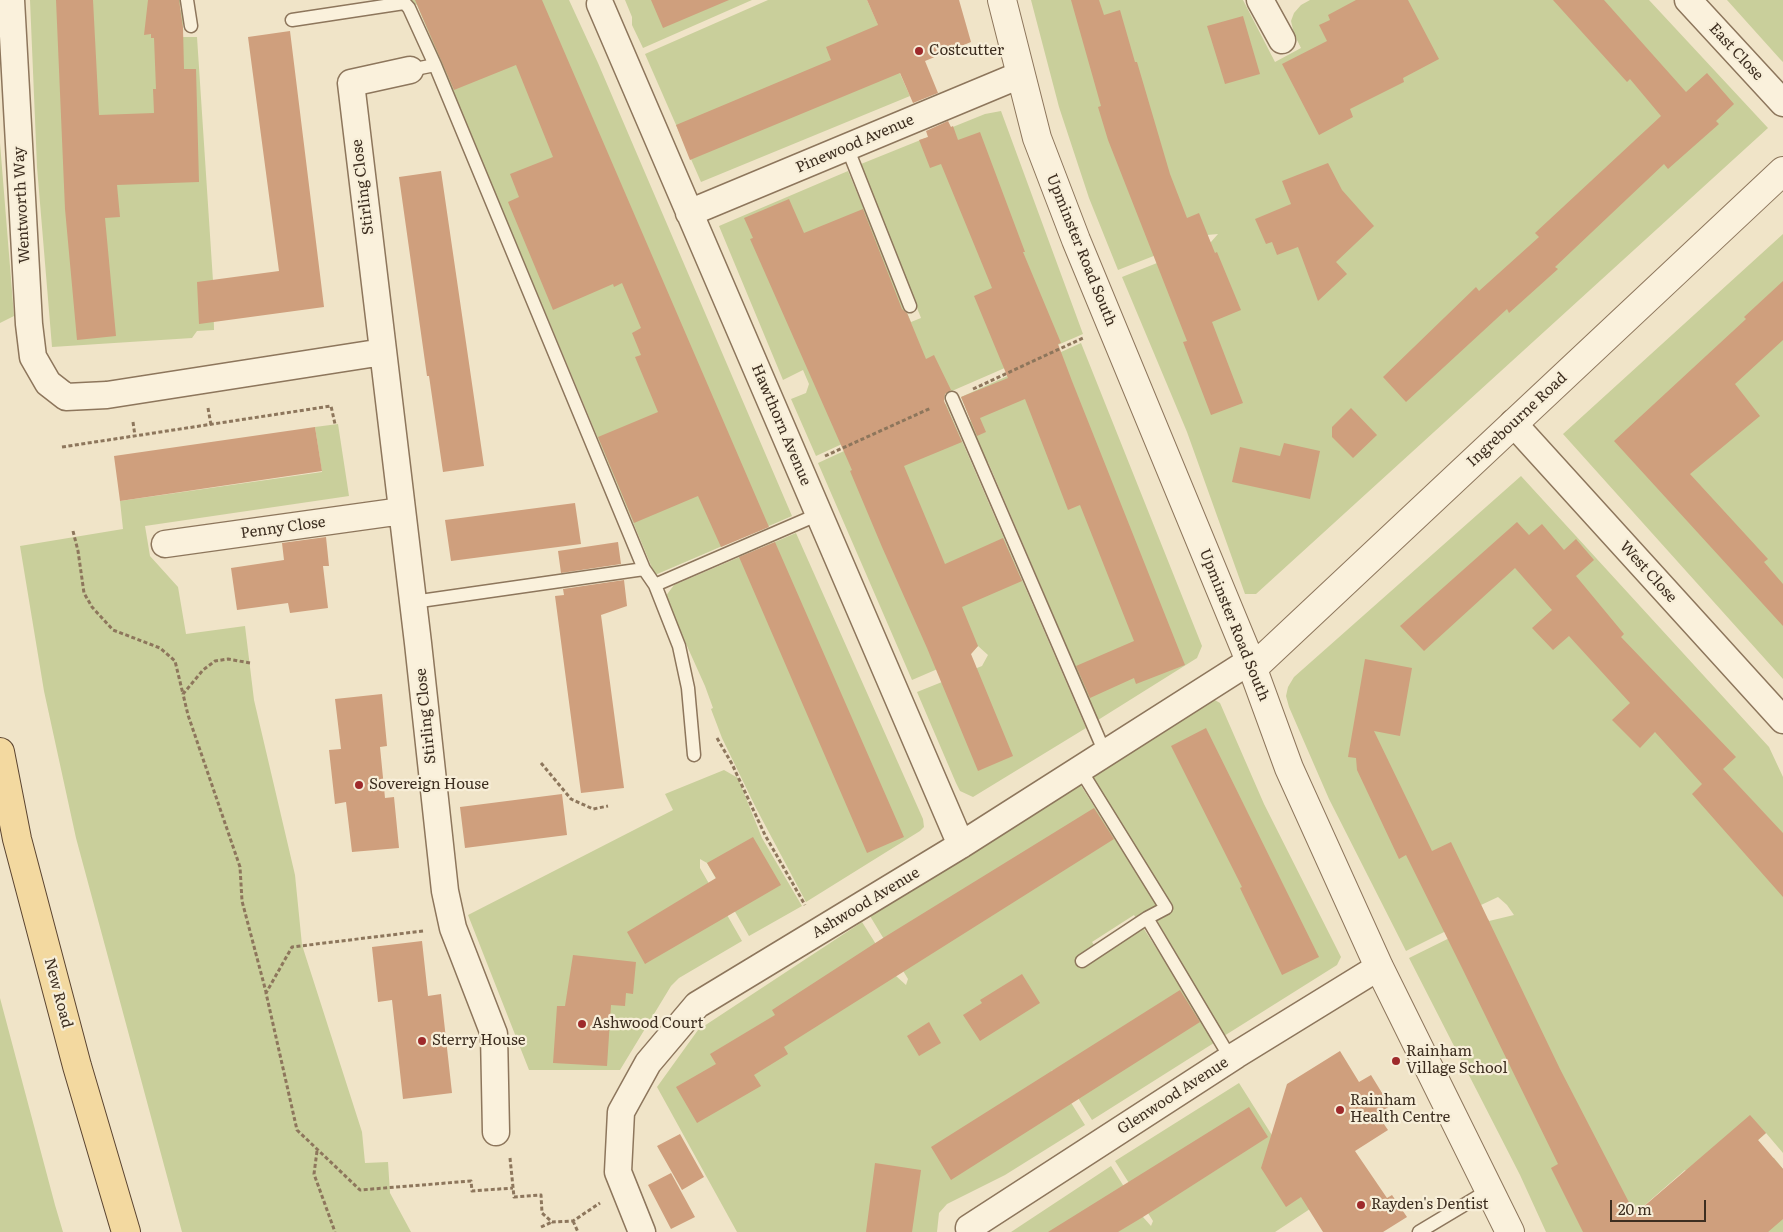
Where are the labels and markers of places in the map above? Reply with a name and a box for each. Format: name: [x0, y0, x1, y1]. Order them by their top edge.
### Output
place label: Costcutter: [929, 42, 1004, 60]
marker: Costcutter: [913, 45, 925, 57]
place label: Sovereign House: [369, 776, 489, 794]
marker: Sovereign House: [353, 779, 365, 791]
place label: Ashwood Court: [592, 1015, 703, 1033]
marker: Ashwood Court: [576, 1018, 588, 1030]
place label: Sterry House: [432, 1032, 525, 1050]
marker: Sterry House: [416, 1035, 428, 1047]
place label: Rainham Village School: [1406, 1043, 1507, 1078]
marker: Rainham Village School: [1390, 1055, 1402, 1067]
place label: Rainham Health Centre: [1350, 1092, 1450, 1127]
marker: Rainham Health Centre: [1334, 1104, 1346, 1116]
place label: Rayden's Dentist: [1371, 1196, 1488, 1214]
marker: Rayden's Dentist: [1355, 1199, 1367, 1211]

